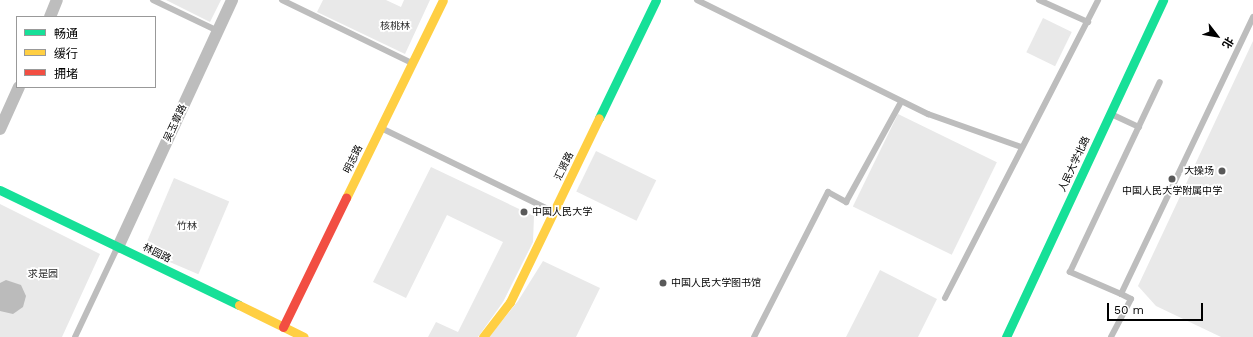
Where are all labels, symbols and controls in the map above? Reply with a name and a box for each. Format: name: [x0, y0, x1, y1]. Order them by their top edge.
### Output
legend: [16, 16, 156, 88]
north arrow: [1197, 16, 1237, 56]
park label: 核桃林: [380, 20, 410, 32]
text: 畅通: [54, 27, 78, 41]
text: 北: [1219, 34, 1236, 51]
text: 缓行: [54, 47, 78, 61]
text: 拥堵: [54, 67, 78, 81]
street label: 吴玉章路: [161, 102, 189, 144]
street label: 人民大学北路: [1056, 134, 1092, 194]
street label: 明志路: [341, 143, 365, 175]
street label: 汇贤路: [552, 150, 576, 182]
place label: 大操场: [1184, 165, 1214, 177]
marker: 大操场: [1217, 166, 1227, 176]
marker: 中国人民大学附属中学: [1167, 174, 1177, 184]
place label: 中国人民大学附属中学: [1122, 185, 1222, 197]
place label: 中国人民大学: [532, 206, 592, 218]
marker: 中国人民大学: [519, 207, 529, 217]
park label: 竹林: [177, 220, 197, 232]
street label: 林园路: [141, 241, 173, 265]
park label: 求是园: [28, 268, 58, 280]
place label: 中国人民大学图书馆: [671, 277, 761, 289]
marker: 中国人民大学图书馆: [658, 278, 668, 288]
scale bar: [1109, 295, 1205, 321]
text: 50 m: [1114, 303, 1144, 317]

